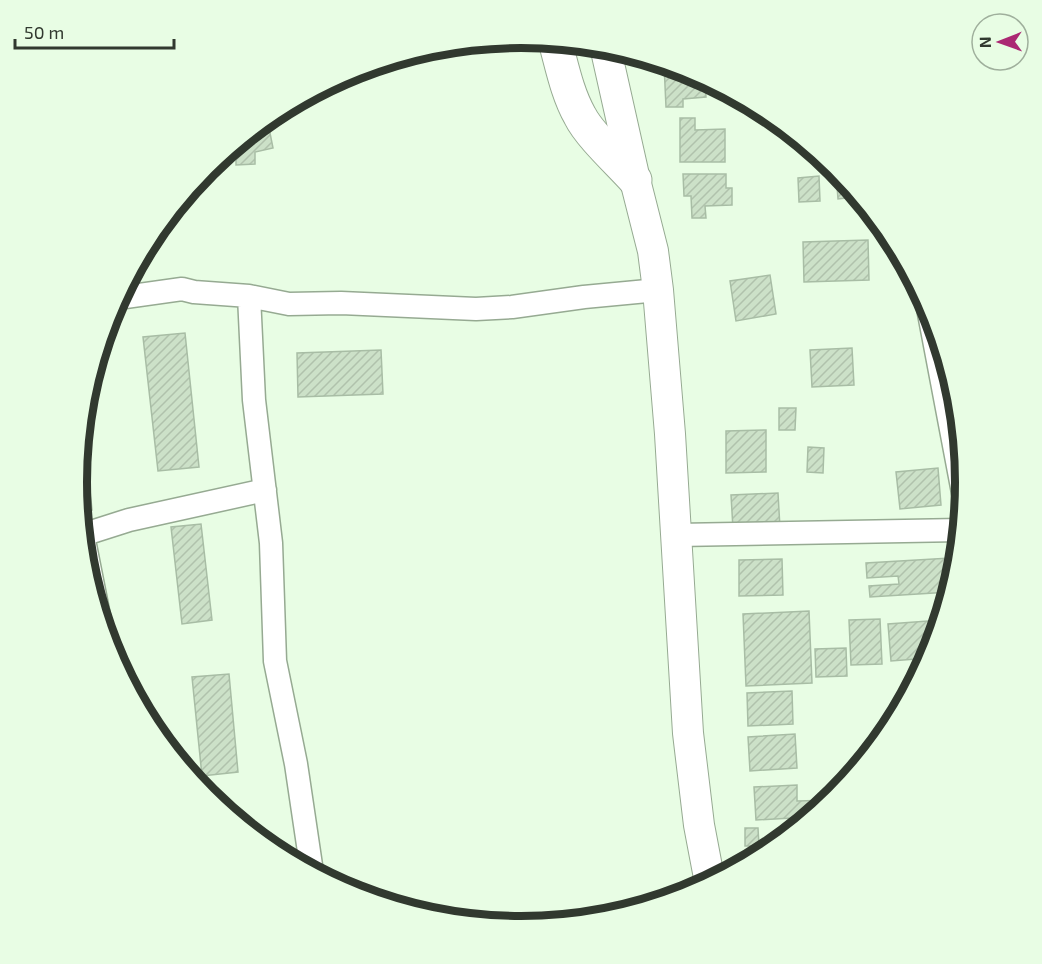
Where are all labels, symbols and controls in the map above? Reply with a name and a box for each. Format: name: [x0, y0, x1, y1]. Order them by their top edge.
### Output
scale bar: [15, 12, 174, 50]
north arrow: [970, 12, 1030, 72]
text: 50 m: [24, 21, 64, 43]
text: N: [975, 36, 994, 48]

